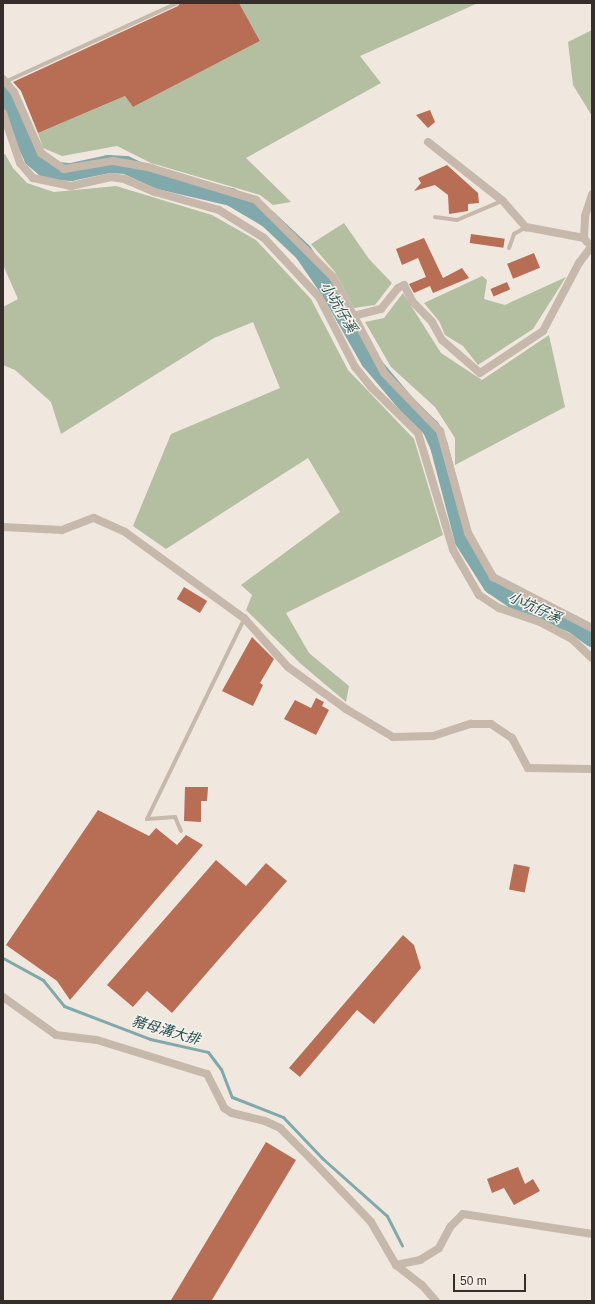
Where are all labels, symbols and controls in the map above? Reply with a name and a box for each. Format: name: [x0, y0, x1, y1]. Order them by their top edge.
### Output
water label: 小坑仔溪: [317, 279, 361, 335]
water label: 小坑仔溪: [506, 588, 564, 626]
water label: 豬母溝大排: [130, 1012, 202, 1048]
scale bar: [455, 1266, 528, 1292]
text: 50 m: [460, 1274, 487, 1288]

